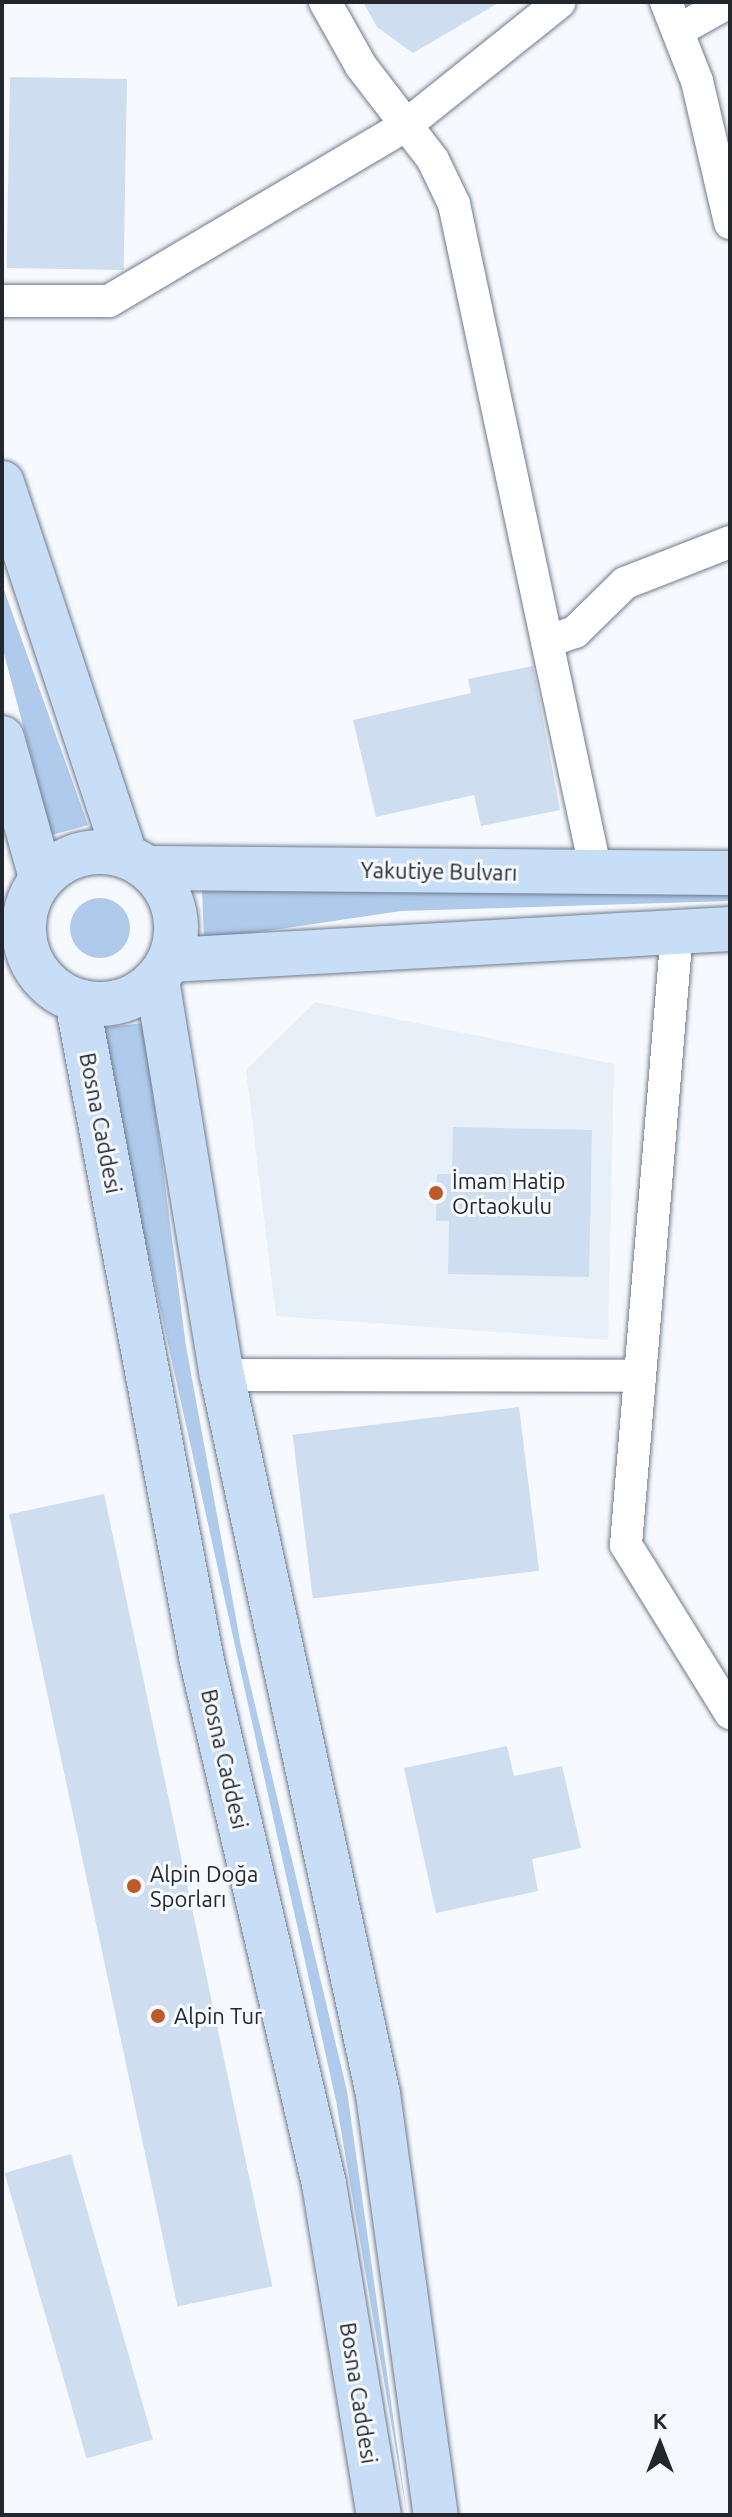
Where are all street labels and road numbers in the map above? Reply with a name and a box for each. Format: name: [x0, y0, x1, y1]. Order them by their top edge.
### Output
street label: Yakutiye Bulvarı: [360, 856, 518, 886]
street label: Bosna Caddesi: [74, 1050, 128, 1196]
street label: Bosna Caddesi: [196, 1686, 254, 1832]
street label: Bosna Caddesi: [335, 2320, 383, 2466]

